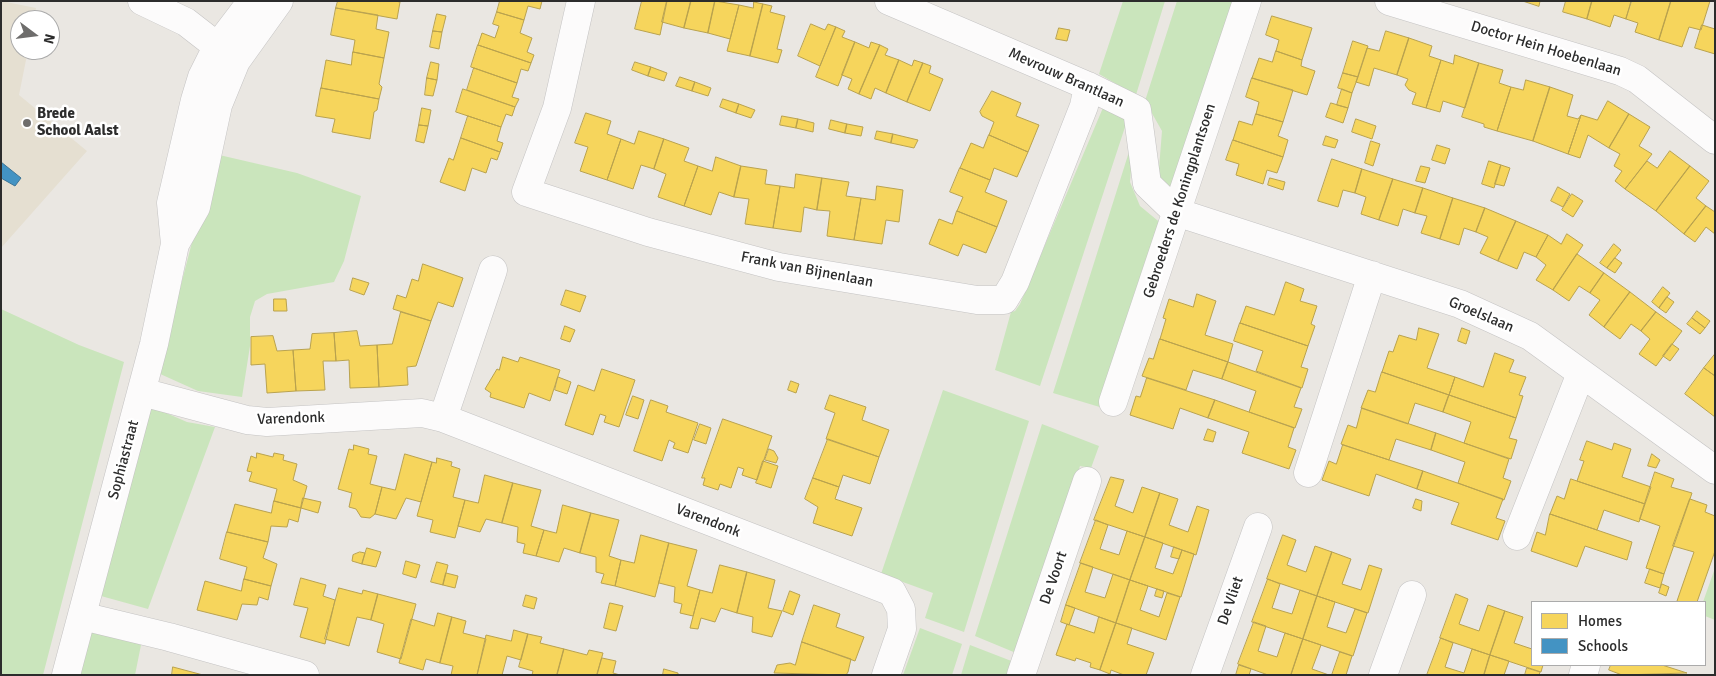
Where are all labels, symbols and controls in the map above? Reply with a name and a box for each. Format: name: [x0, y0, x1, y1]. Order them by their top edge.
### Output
north arrow: [10, 10, 60, 60]
street label: Doctor Hein Hoebenlaan: [1469, 18, 1623, 80]
text: N: [40, 32, 58, 46]
street label: Mevrouw Brantlaan: [1005, 44, 1127, 112]
street label: Gebroeders de Koningplantsoen: [1140, 101, 1220, 301]
place label: Brede School Aalst: [37, 105, 118, 140]
marker: Brede School Aalst: [21, 117, 33, 129]
street label: Frank van Bijnenlaan: [739, 248, 875, 292]
street label: Groelslaan: [1446, 293, 1516, 337]
street label: Varendonk: [257, 409, 325, 429]
street label: Sophiastraat: [105, 418, 143, 502]
street label: Varendonk: [673, 500, 743, 542]
street label: De Voort: [1037, 549, 1071, 607]
street label: De Vliet: [1214, 574, 1248, 628]
legend: [1531, 601, 1706, 666]
text: Homes: [1578, 612, 1622, 630]
text: Schools: [1578, 637, 1628, 655]

